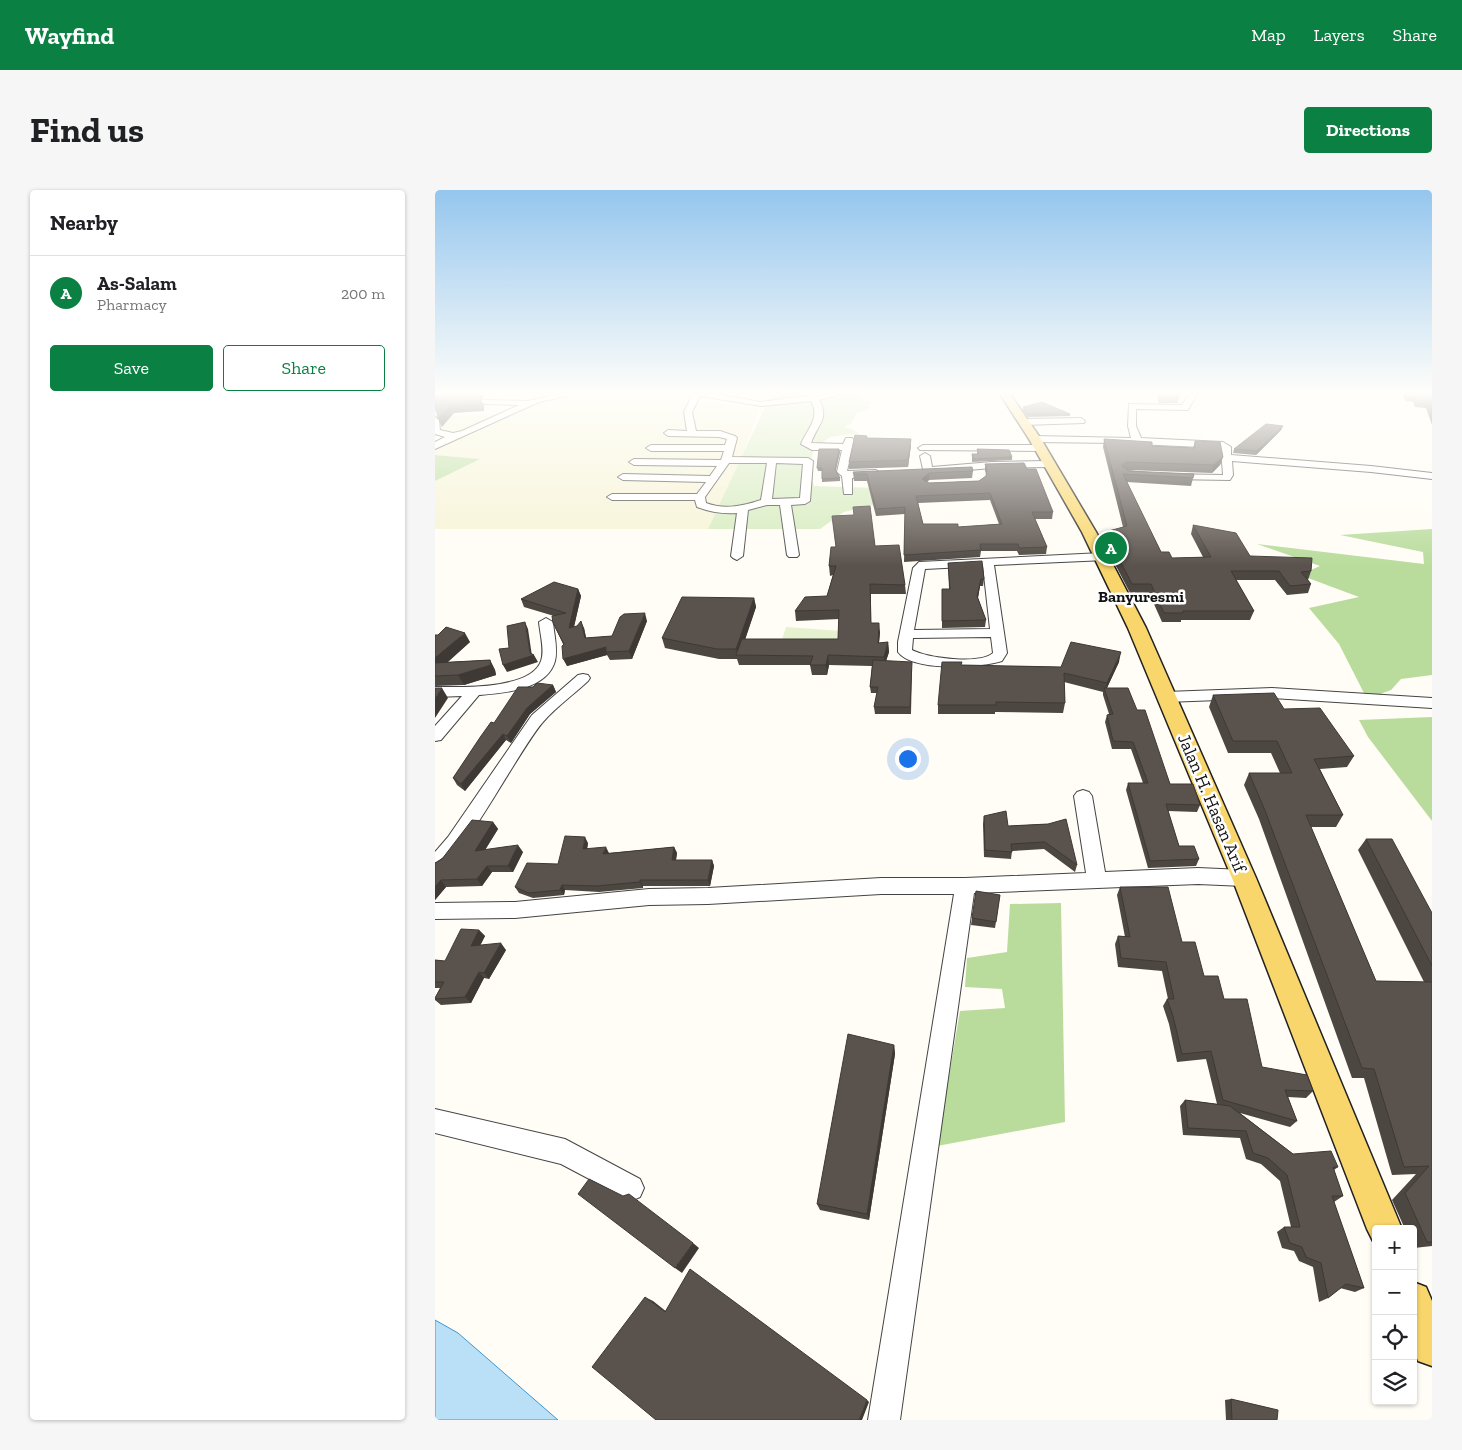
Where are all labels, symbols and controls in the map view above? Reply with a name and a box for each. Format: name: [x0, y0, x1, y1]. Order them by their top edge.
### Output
text: Wayfind: [25, 21, 114, 50]
text: Map: [1251, 24, 1286, 46]
text: Layers: [1314, 24, 1365, 46]
text: Share: [1393, 24, 1437, 46]
button: Directions: [1304, 107, 1432, 153]
text: Find us: [30, 109, 144, 151]
text: Nearby: [50, 210, 118, 235]
text: As-Salam: [97, 272, 177, 295]
text: A: [61, 284, 72, 303]
text: 200 m: [341, 284, 385, 303]
text: Pharmacy: [97, 295, 167, 314]
button: Save: [50, 345, 213, 391]
button: Share: [223, 345, 385, 391]
pin: A: [1095, 529, 1127, 567]
district label: Banyuresmi: [1098, 587, 1184, 606]
street label: Jalan H. Hasan Arif: [1173, 730, 1252, 877]
your location: [895, 746, 921, 772]
map controls: [1372, 1225, 1417, 1405]
button: +: [1372, 1225, 1417, 1270]
button: −: [1372, 1270, 1417, 1315]
button: locate: [1372, 1315, 1417, 1360]
button: layers: [1372, 1360, 1417, 1405]

